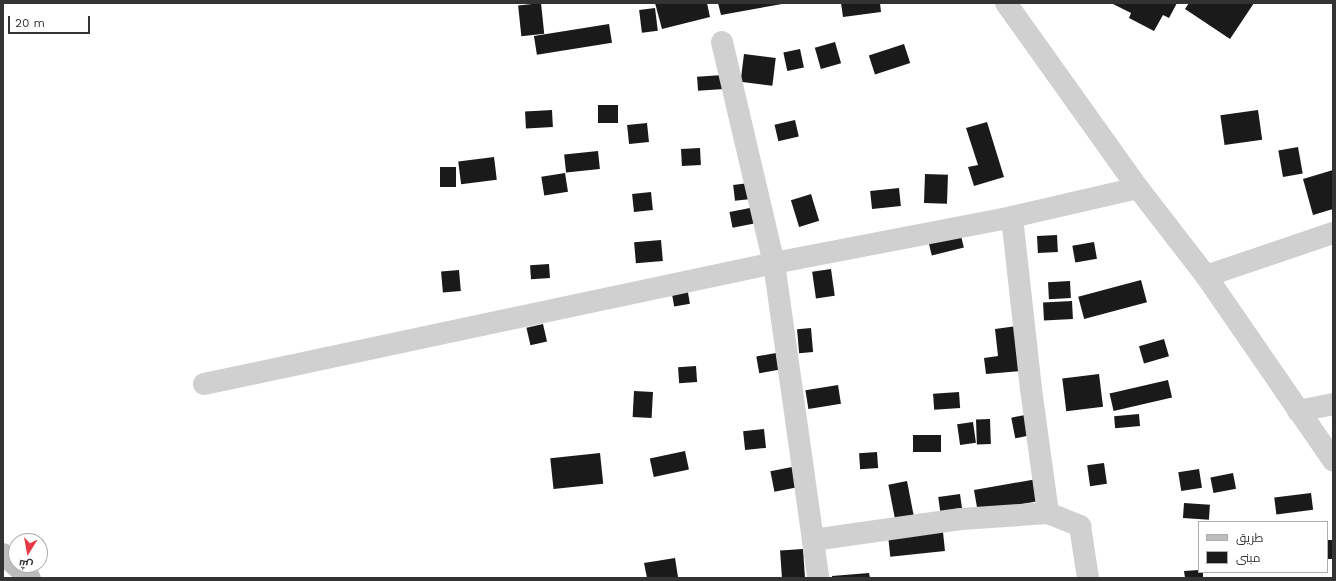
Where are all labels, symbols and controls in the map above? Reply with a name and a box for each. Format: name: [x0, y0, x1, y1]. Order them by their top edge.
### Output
scale bar: [10, 8, 92, 34]
text: 20 m: [15, 16, 45, 30]
legend: [1198, 521, 1328, 573]
text: طريق: [1236, 531, 1263, 545]
north arrow: [8, 533, 48, 573]
text: مبنى: [1236, 551, 1261, 565]
text: ش: [18, 557, 34, 572]

